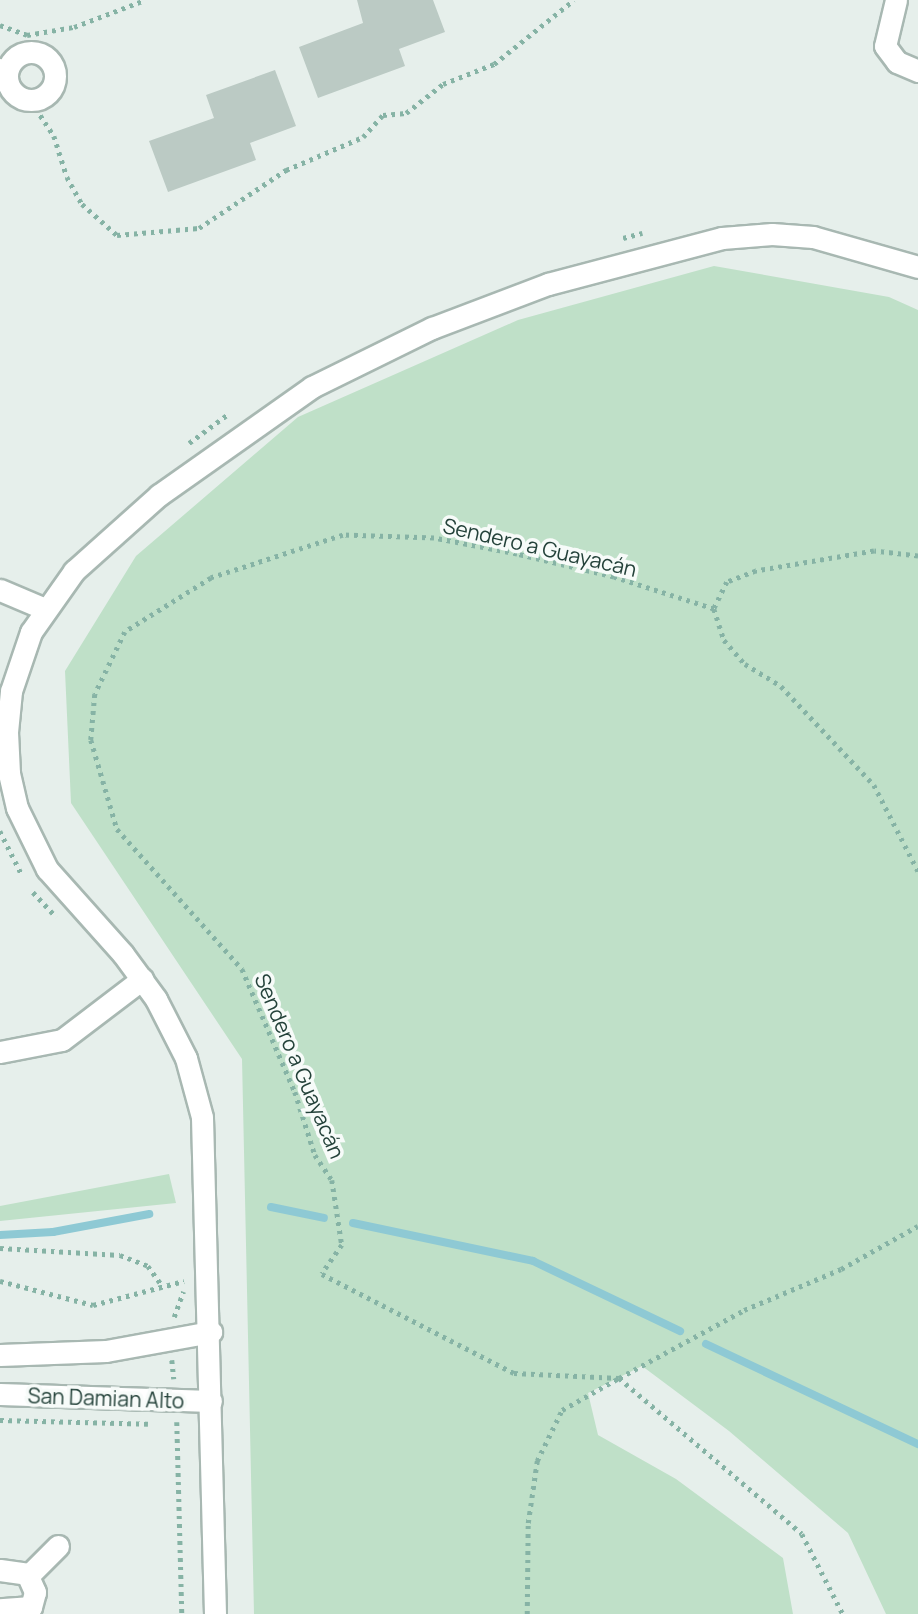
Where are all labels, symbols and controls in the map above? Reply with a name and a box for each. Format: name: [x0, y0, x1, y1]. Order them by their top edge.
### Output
street label: Sendero a Guayacán: [441, 512, 639, 582]
street label: Sendero a Guayacán: [250, 970, 350, 1162]
street label: San Damian Alto: [27, 1383, 185, 1413]

